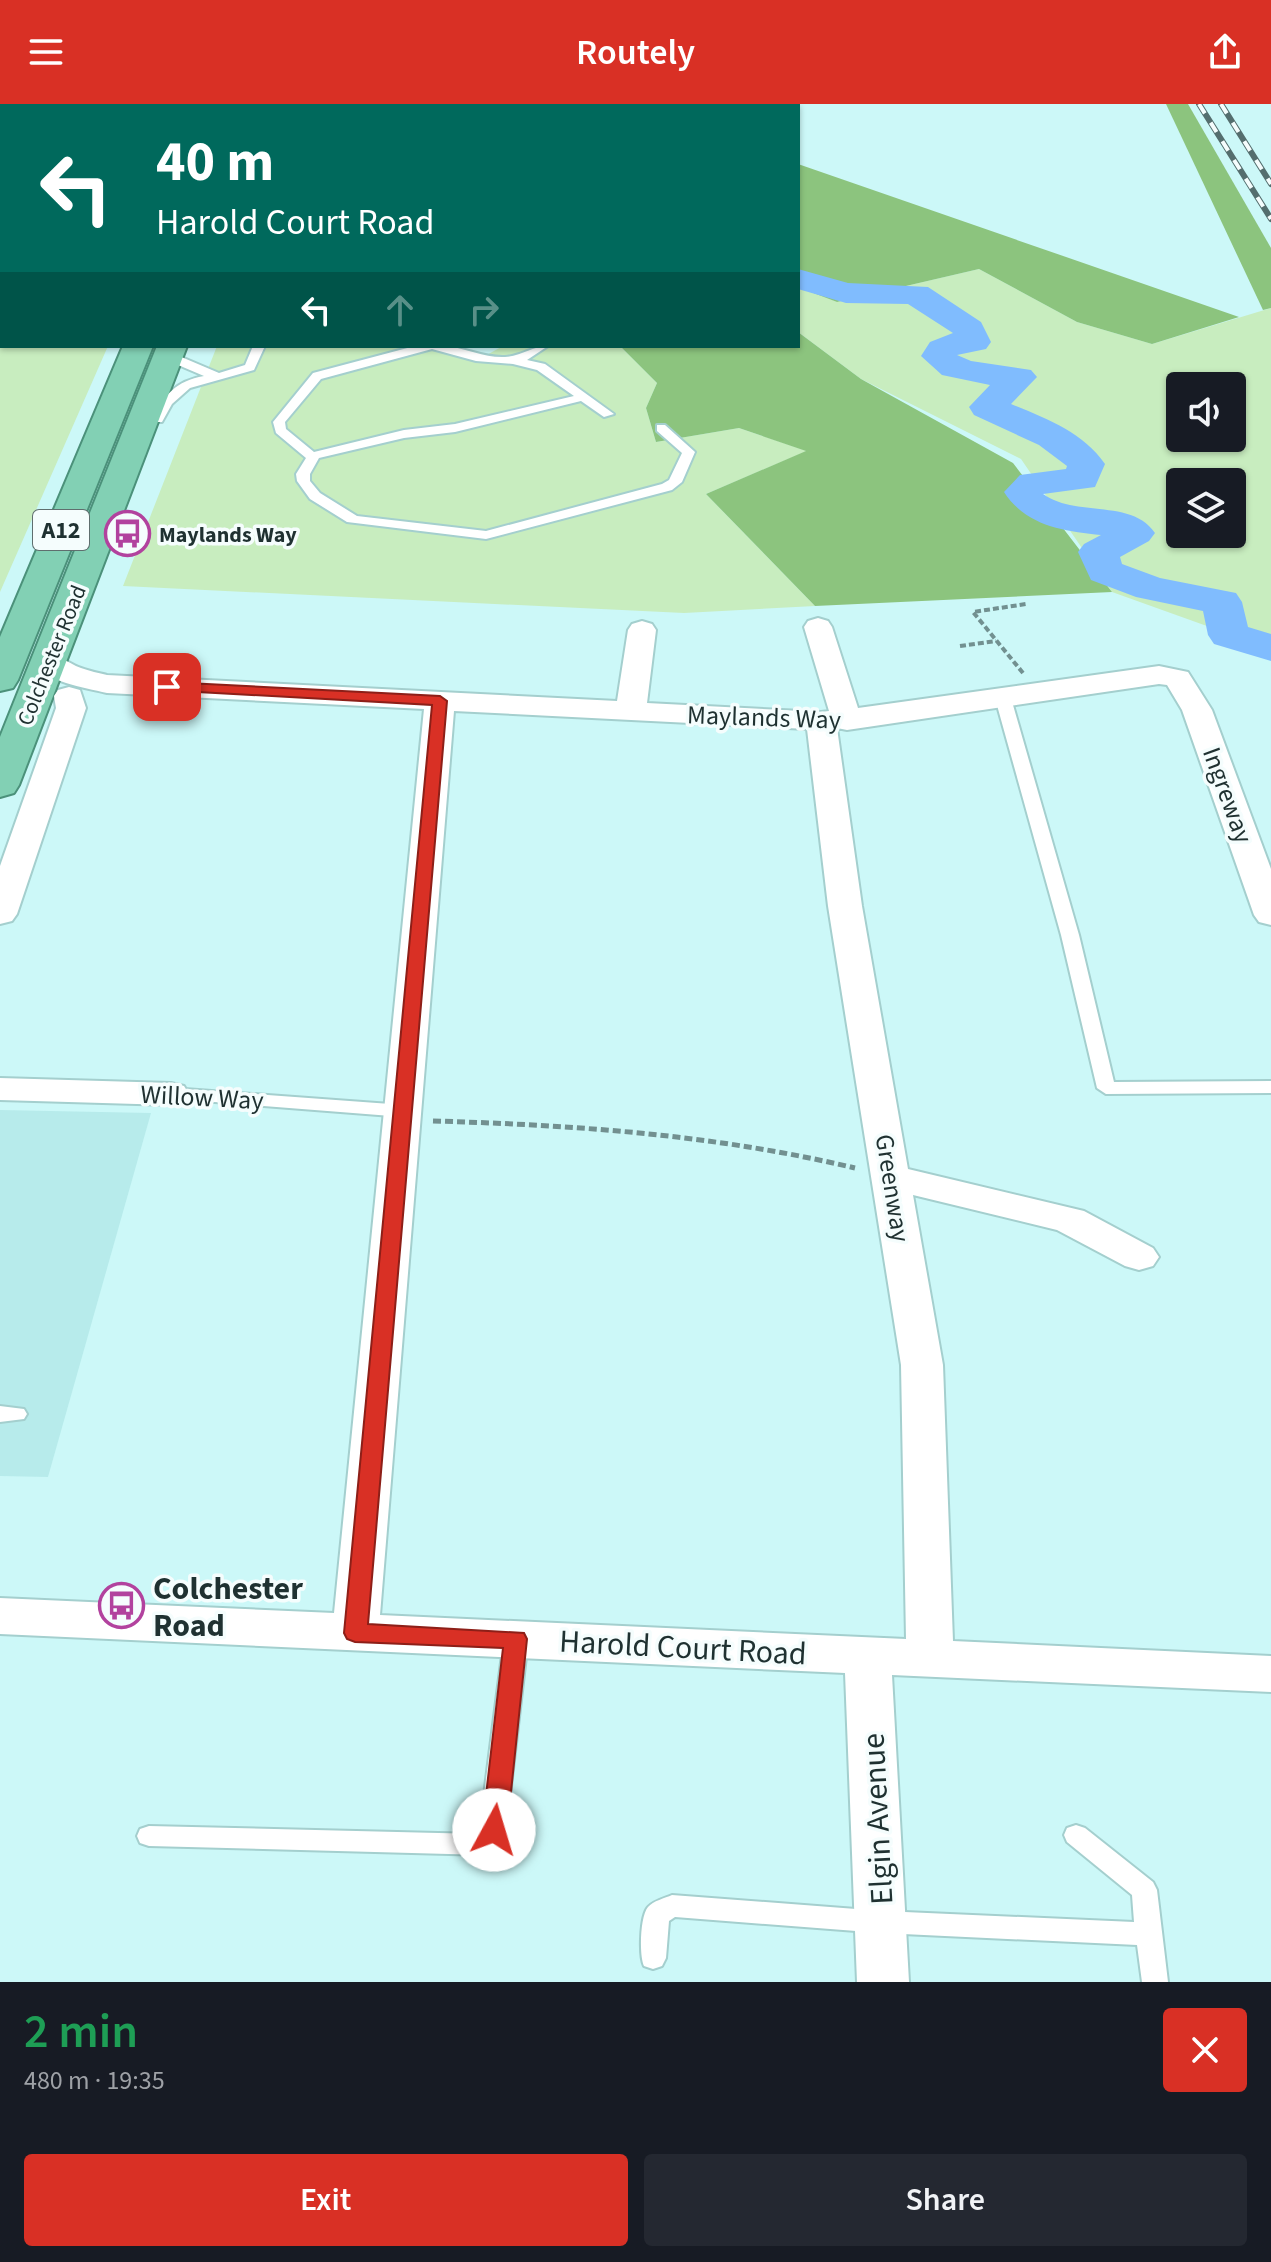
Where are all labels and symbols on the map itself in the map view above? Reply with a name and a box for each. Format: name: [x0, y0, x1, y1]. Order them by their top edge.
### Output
road number: A12: [33, 510, 89, 550]
bus stop icon: Maylands Way: [104, 510, 152, 558]
place label: Maylands Way: [159, 519, 297, 551]
street label: Colchester Road: [9, 580, 95, 730]
pin: [133, 653, 201, 721]
street label: Maylands Way: [686, 696, 842, 739]
street label: Ingreway: [1193, 742, 1262, 848]
street label: Willow Way: [139, 1076, 264, 1119]
street label: Greenway: [866, 1132, 919, 1245]
place label: Colchester Road: [153, 1566, 303, 1649]
bus stop icon: Colchester Road: [98, 1582, 146, 1630]
street label: Harold Court Road: [558, 1619, 808, 1677]
street label: Elgin Avenue: [851, 1732, 905, 1906]
position arrow: [452, 1788, 536, 1872]

